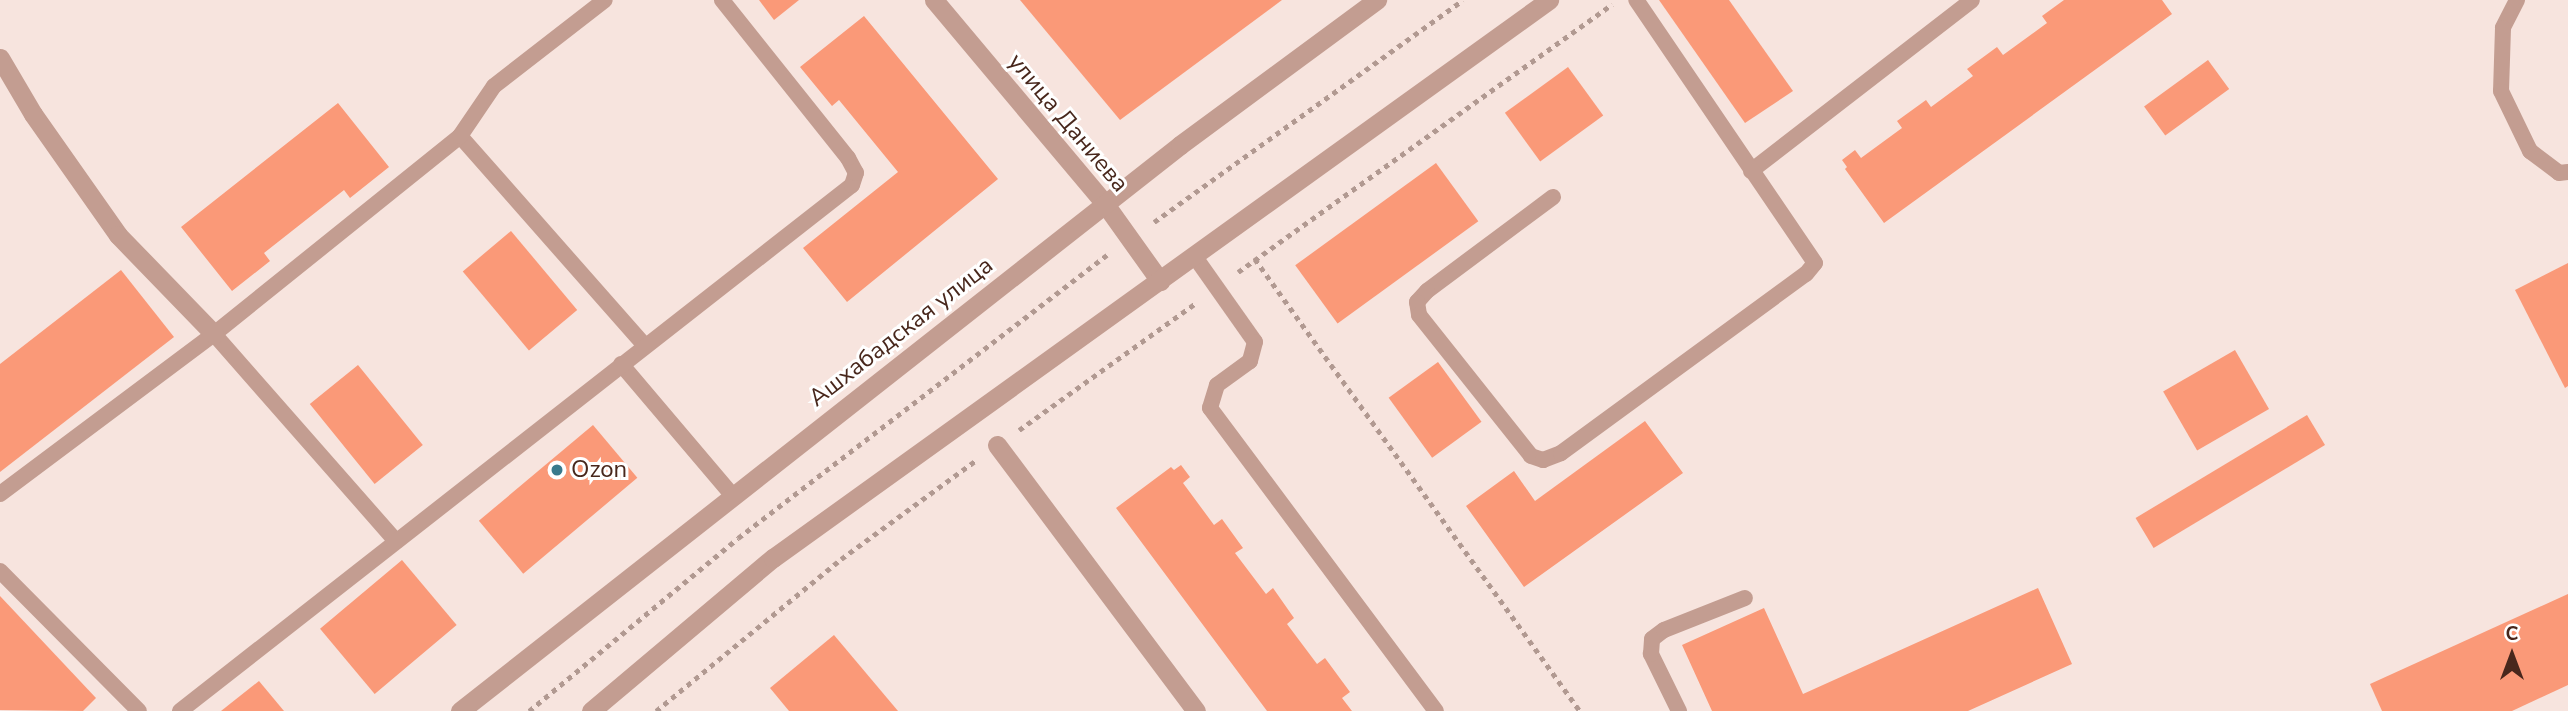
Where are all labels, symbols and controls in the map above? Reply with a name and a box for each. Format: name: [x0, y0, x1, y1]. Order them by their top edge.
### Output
street label: улица Даниева: [1002, 48, 1134, 198]
street label: Ашхабадская улица: [803, 251, 999, 413]
place label: Ozon: [571, 456, 627, 484]
marker: Ozon: [549, 462, 565, 478]
north arrow: [2477, 620, 2547, 690]
text: С: [2506, 621, 2518, 647]

